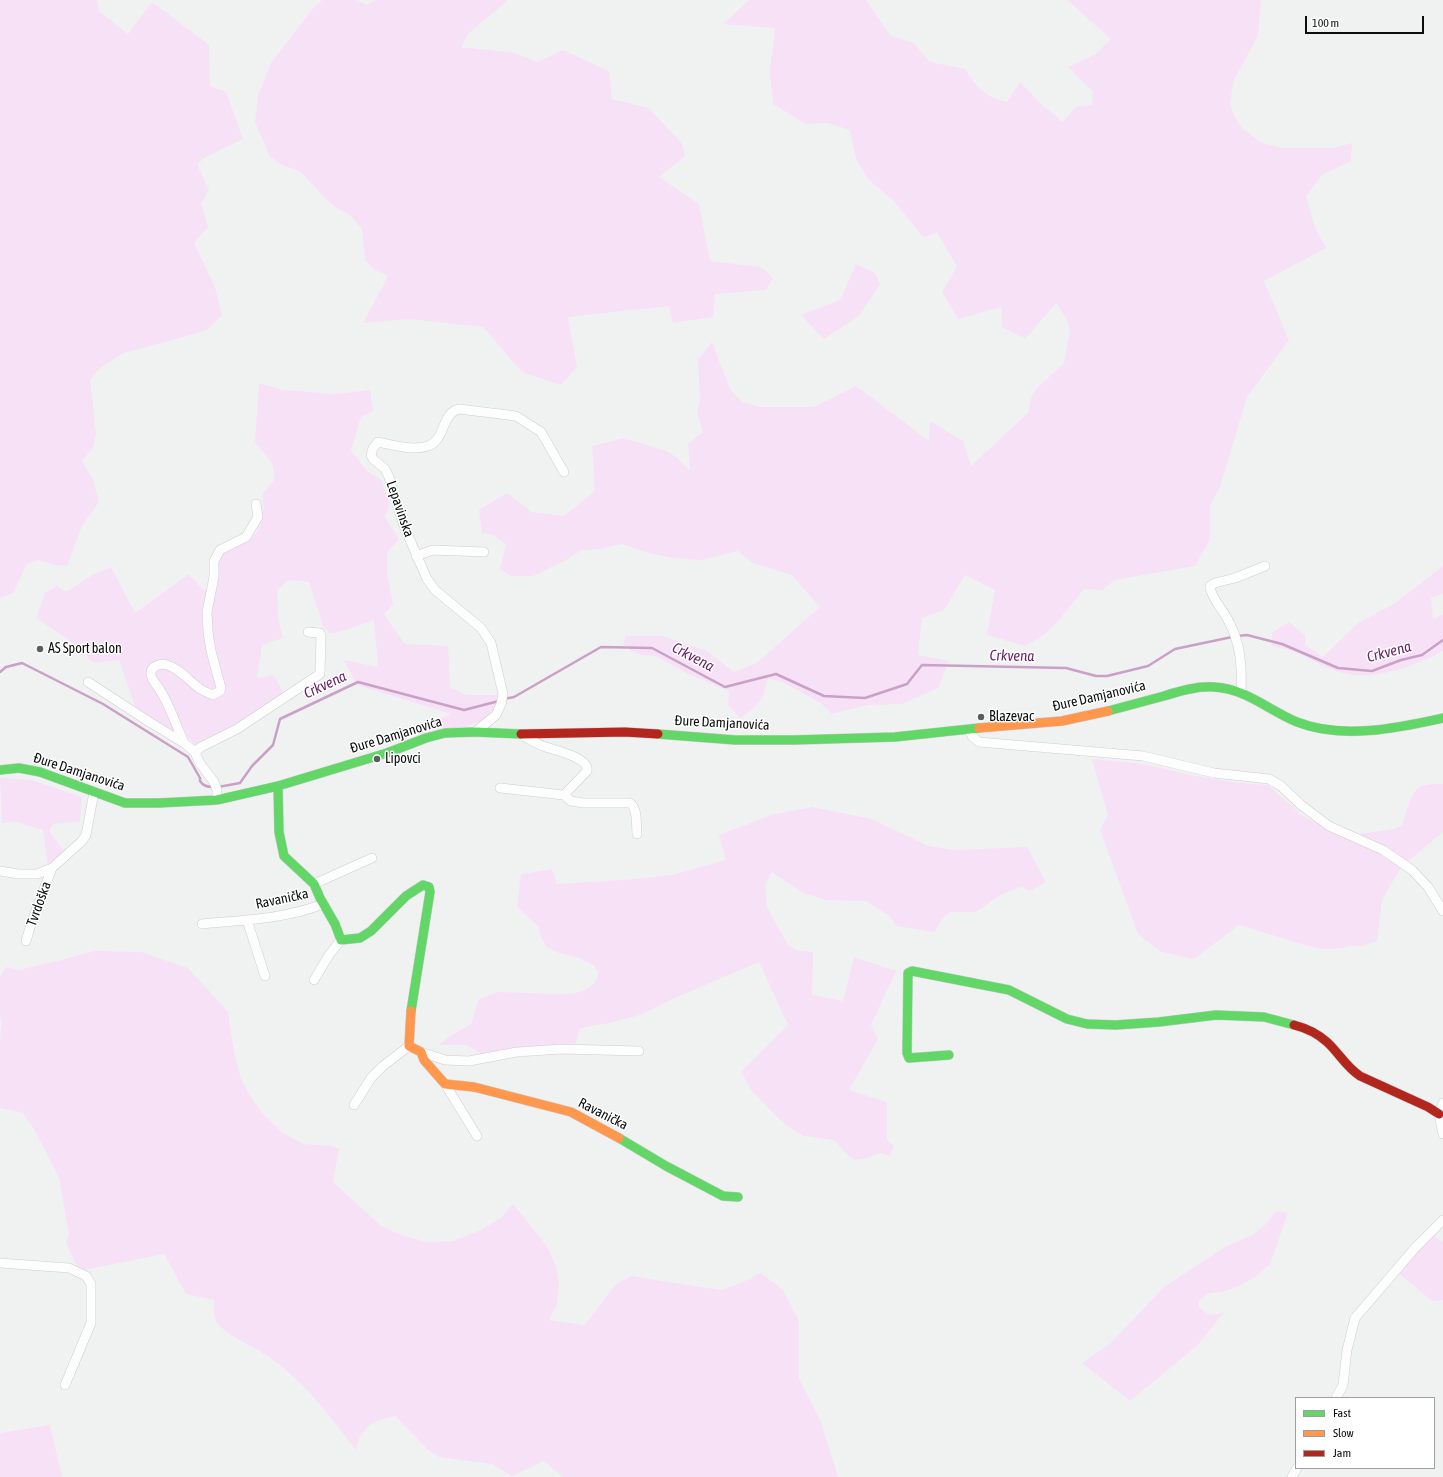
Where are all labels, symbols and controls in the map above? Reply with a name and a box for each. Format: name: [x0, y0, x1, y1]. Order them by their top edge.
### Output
scale bar: [1307, 8, 1426, 34]
text: 100 m: [1312, 16, 1339, 30]
street label: Lepavinska: [383, 479, 417, 539]
water label: Crkvena: [1365, 638, 1413, 666]
water label: Crkvena: [669, 639, 717, 675]
place label: AS Sport balon: [48, 641, 122, 657]
marker: AS Sport balon: [35, 644, 45, 654]
water label: Crkvena: [989, 647, 1035, 665]
water label: Crkvena: [301, 667, 349, 703]
street label: Đure Damjanovića: [1051, 677, 1147, 715]
place label: Blazevac: [989, 709, 1034, 725]
street label: Đure Damjanovića: [674, 712, 770, 734]
marker: Blazevac: [976, 712, 986, 722]
street label: Đure Damjanovića: [348, 713, 444, 757]
street label: Đure Damjanovića: [31, 749, 127, 795]
place label: Lipovci: [385, 751, 421, 767]
marker: Lipovci: [372, 754, 382, 764]
street label: Tvrdoška: [23, 879, 55, 929]
street label: Ravanička: [254, 885, 310, 913]
street label: Ravanička: [575, 1094, 631, 1134]
legend: [1295, 1397, 1435, 1469]
text: Fast: [1333, 1406, 1351, 1420]
text: Slow: [1333, 1426, 1354, 1440]
text: Jam: [1333, 1446, 1351, 1460]

